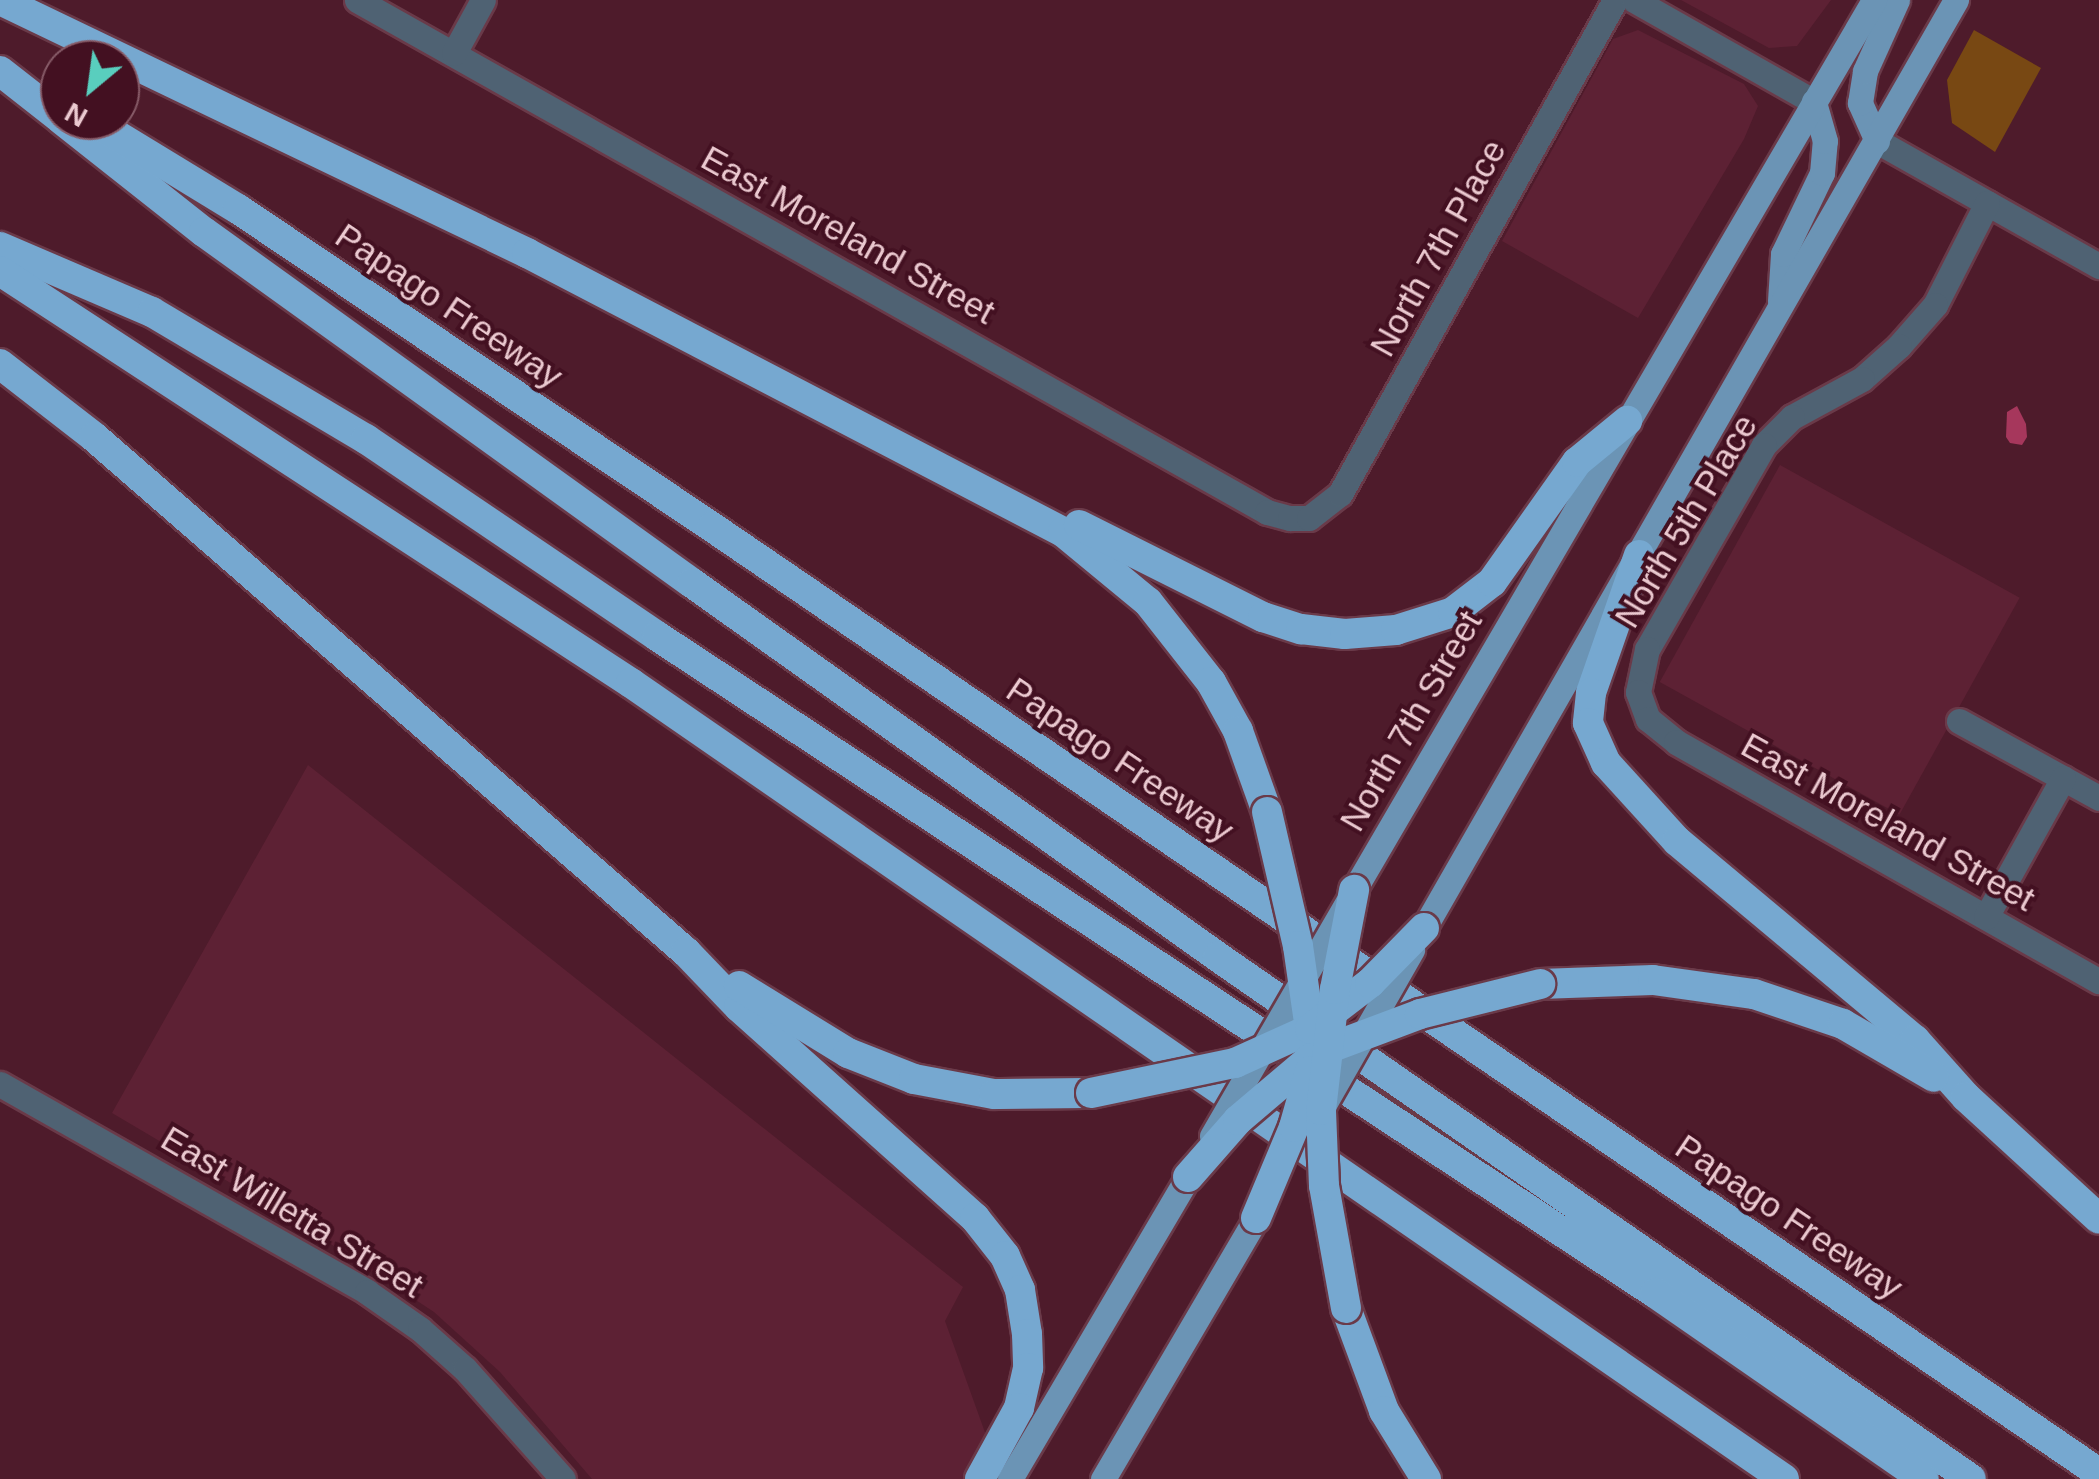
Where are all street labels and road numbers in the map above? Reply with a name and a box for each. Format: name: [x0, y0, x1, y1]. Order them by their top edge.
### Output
street label: North 7th Place: [1361, 132, 1515, 364]
street label: East Moreland Street: [694, 137, 1002, 333]
street label: Papago Freeway: [328, 215, 570, 397]
street label: North 5th Place: [1606, 407, 1766, 635]
street label: North 7th Street: [1331, 604, 1491, 838]
street label: Papago Freeway: [999, 669, 1241, 851]
street label: East Moreland Street: [1734, 724, 2042, 920]
street label: East Willetta Street: [154, 1117, 430, 1307]
street label: Papago Freeway: [1668, 1126, 1910, 1308]

